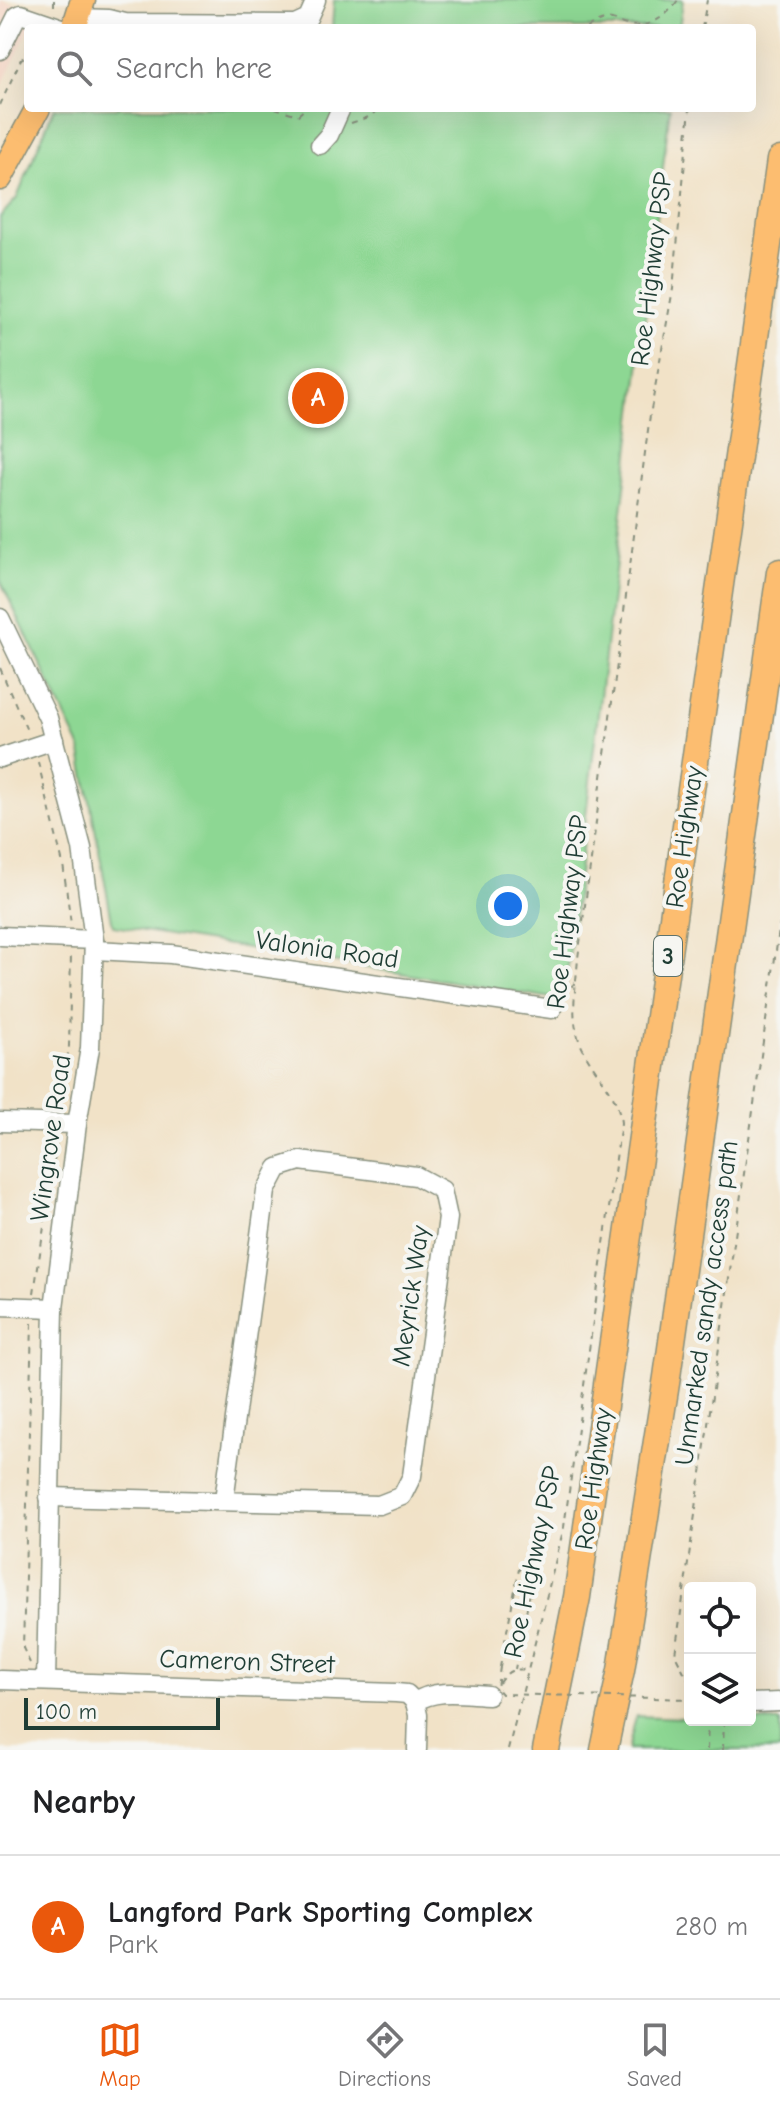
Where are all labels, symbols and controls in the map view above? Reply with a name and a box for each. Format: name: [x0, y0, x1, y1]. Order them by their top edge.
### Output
search box: [24, 24, 756, 112]
icon: search: [52, 46, 96, 90]
text: Search here: [116, 51, 272, 86]
street label: Roe Highway PSP: [625, 170, 679, 368]
pin: A: [292, 368, 344, 428]
street label: Roe Highway: [660, 764, 710, 910]
street label: Roe Highway PSP: [541, 813, 595, 1011]
your location: [488, 886, 528, 926]
street label: Valonia Road: [254, 925, 400, 975]
road number: 3: [654, 936, 682, 976]
street label: Wingrove Road: [24, 1053, 78, 1223]
street label: Unmarked sandy access path: [669, 1138, 745, 1468]
street label: Meyrick Way: [386, 1223, 436, 1369]
street label: Roe Highway: [569, 1406, 619, 1552]
street label: Roe Highway PSP: [498, 1463, 568, 1661]
map controls: [684, 1582, 756, 1726]
button: locate: [684, 1582, 756, 1654]
street label: Cameron Street: [159, 1644, 337, 1680]
button: layers: [684, 1654, 756, 1726]
scale bar: [24, 1694, 220, 1730]
text: 100 m: [36, 1699, 97, 1725]
text: Nearby: [32, 1782, 135, 1822]
text: Langford Park Sporting Complex: [108, 1895, 532, 1930]
text: A: [51, 1912, 65, 1942]
text: 280 m: [675, 1912, 748, 1942]
text: Park: [108, 1930, 158, 1960]
tab: Map: [98, 2018, 142, 2092]
tab: Directions: [338, 2018, 431, 2092]
tab: Saved: [627, 2018, 682, 2092]

